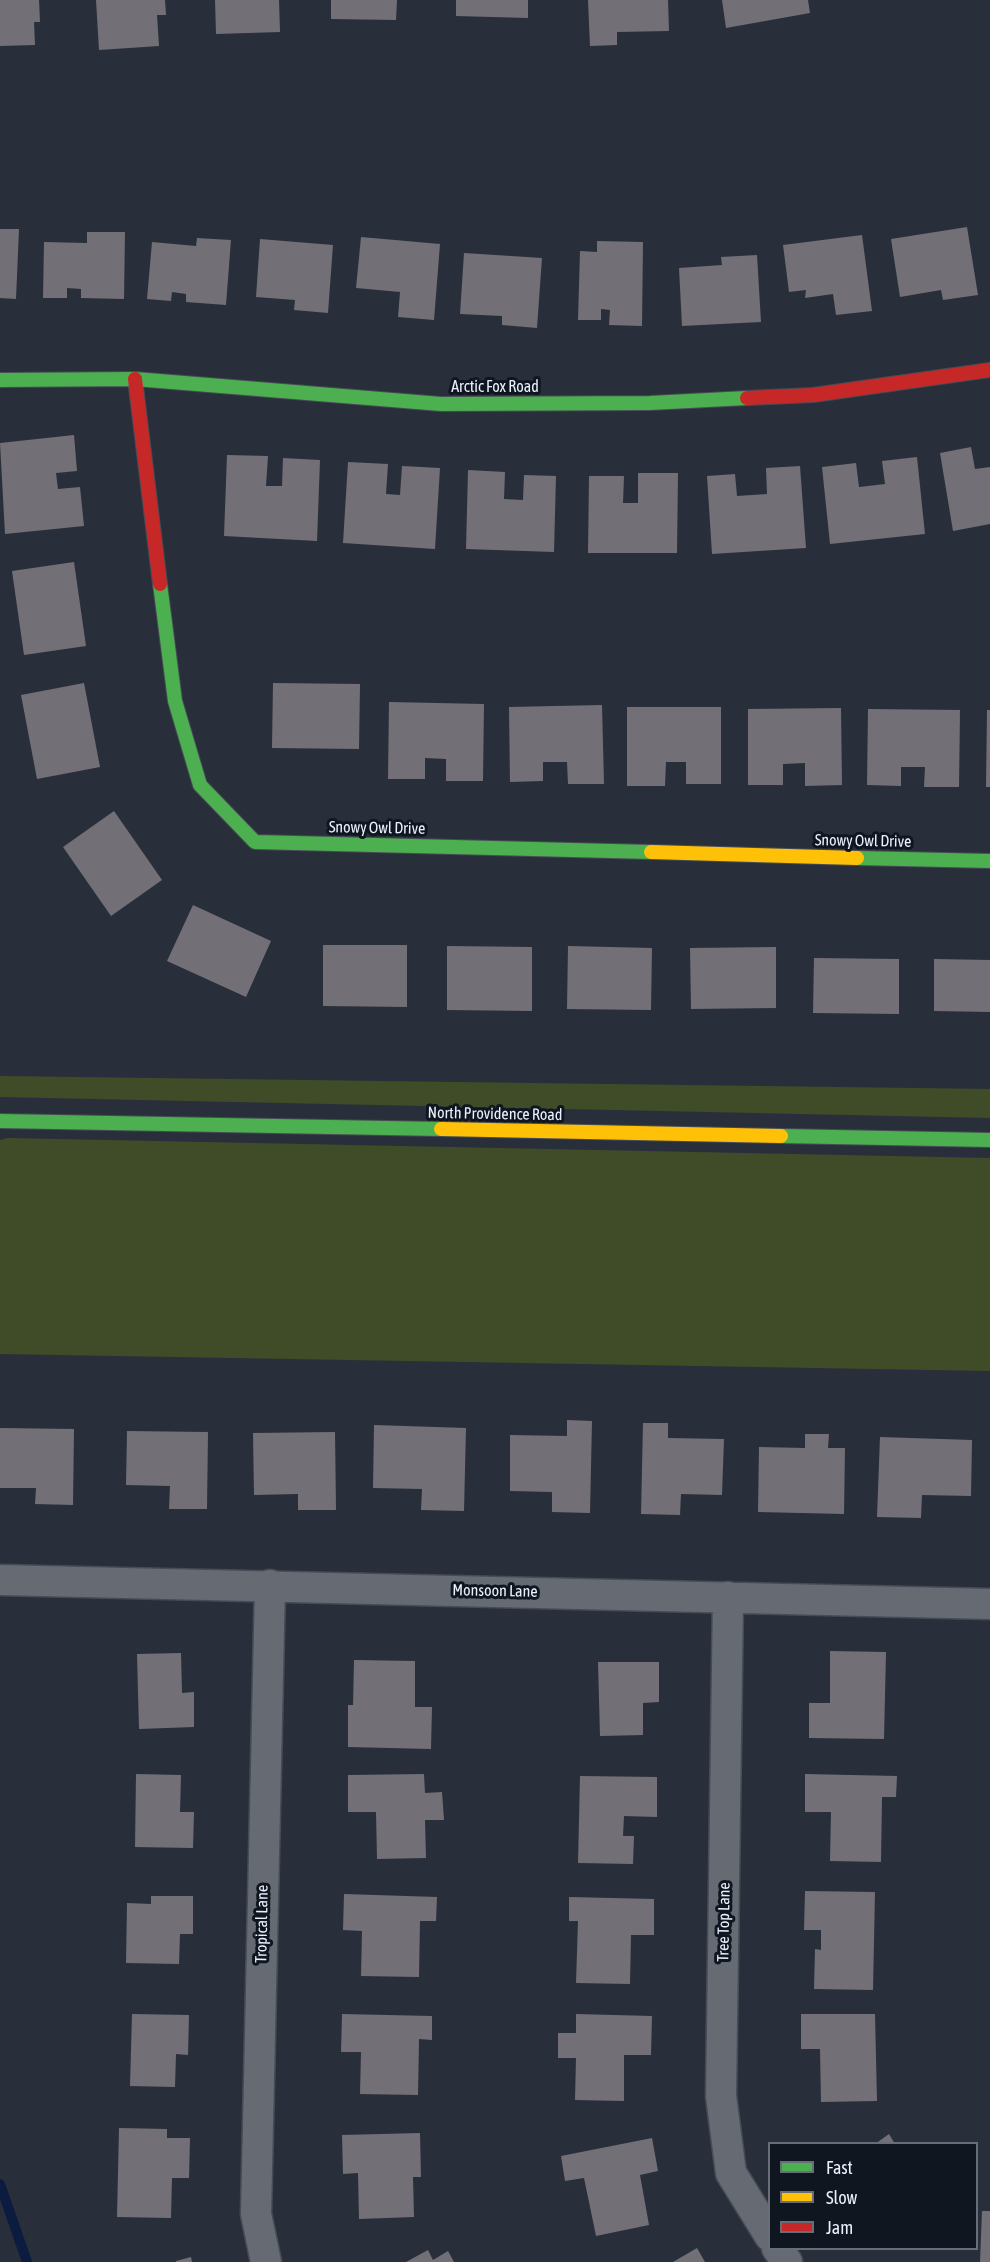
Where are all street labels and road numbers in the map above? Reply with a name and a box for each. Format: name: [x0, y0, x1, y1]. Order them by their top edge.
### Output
street label: Arctic Fox Road: [451, 377, 539, 397]
street label: Snowy Owl Drive: [329, 818, 425, 838]
street label: Snowy Owl Drive: [815, 831, 911, 851]
street label: North Providence Road: [427, 1103, 563, 1125]
street label: Monsoon Lane: [452, 1581, 538, 1601]
street label: Tree Top Lane: [714, 1882, 734, 1962]
street label: Tropical Lane: [252, 1885, 272, 1963]

